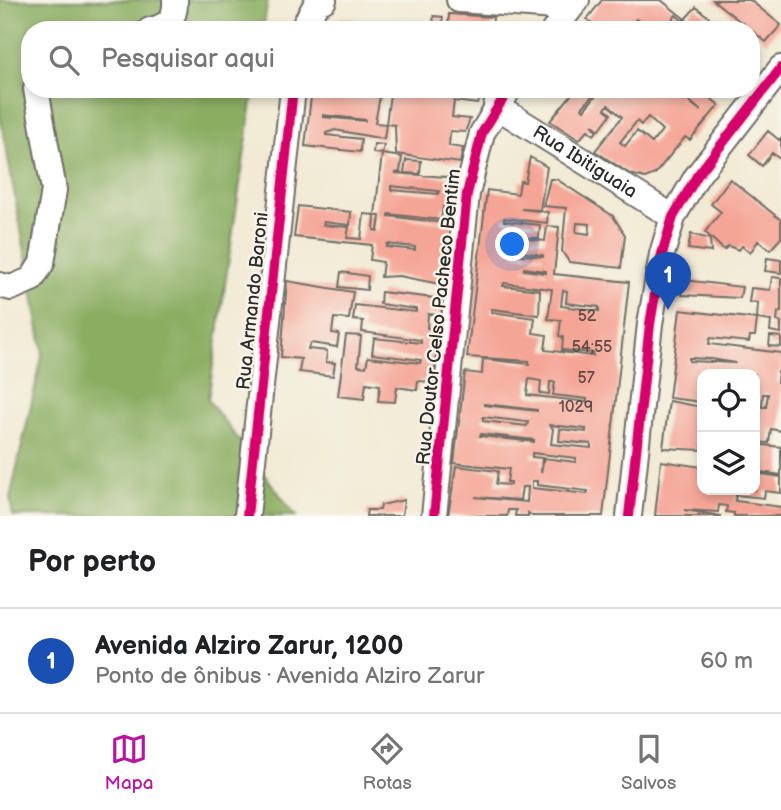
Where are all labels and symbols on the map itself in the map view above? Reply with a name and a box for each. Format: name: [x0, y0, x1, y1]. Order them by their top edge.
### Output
street label: Rua Ibitiguaia: [528, 120, 641, 203]
street label: Rua Doutor Celso Pacheco Bentim: [412, 168, 466, 466]
street label: Rua Armando Baroni: [232, 211, 274, 391]
your location: [495, 227, 529, 261]
pin: 1: [645, 252, 691, 310]
house number: 52: [578, 307, 597, 326]
house number: 54;55: [572, 338, 612, 357]
house number: 57: [577, 369, 595, 388]
house number: 1029: [559, 398, 593, 417]

